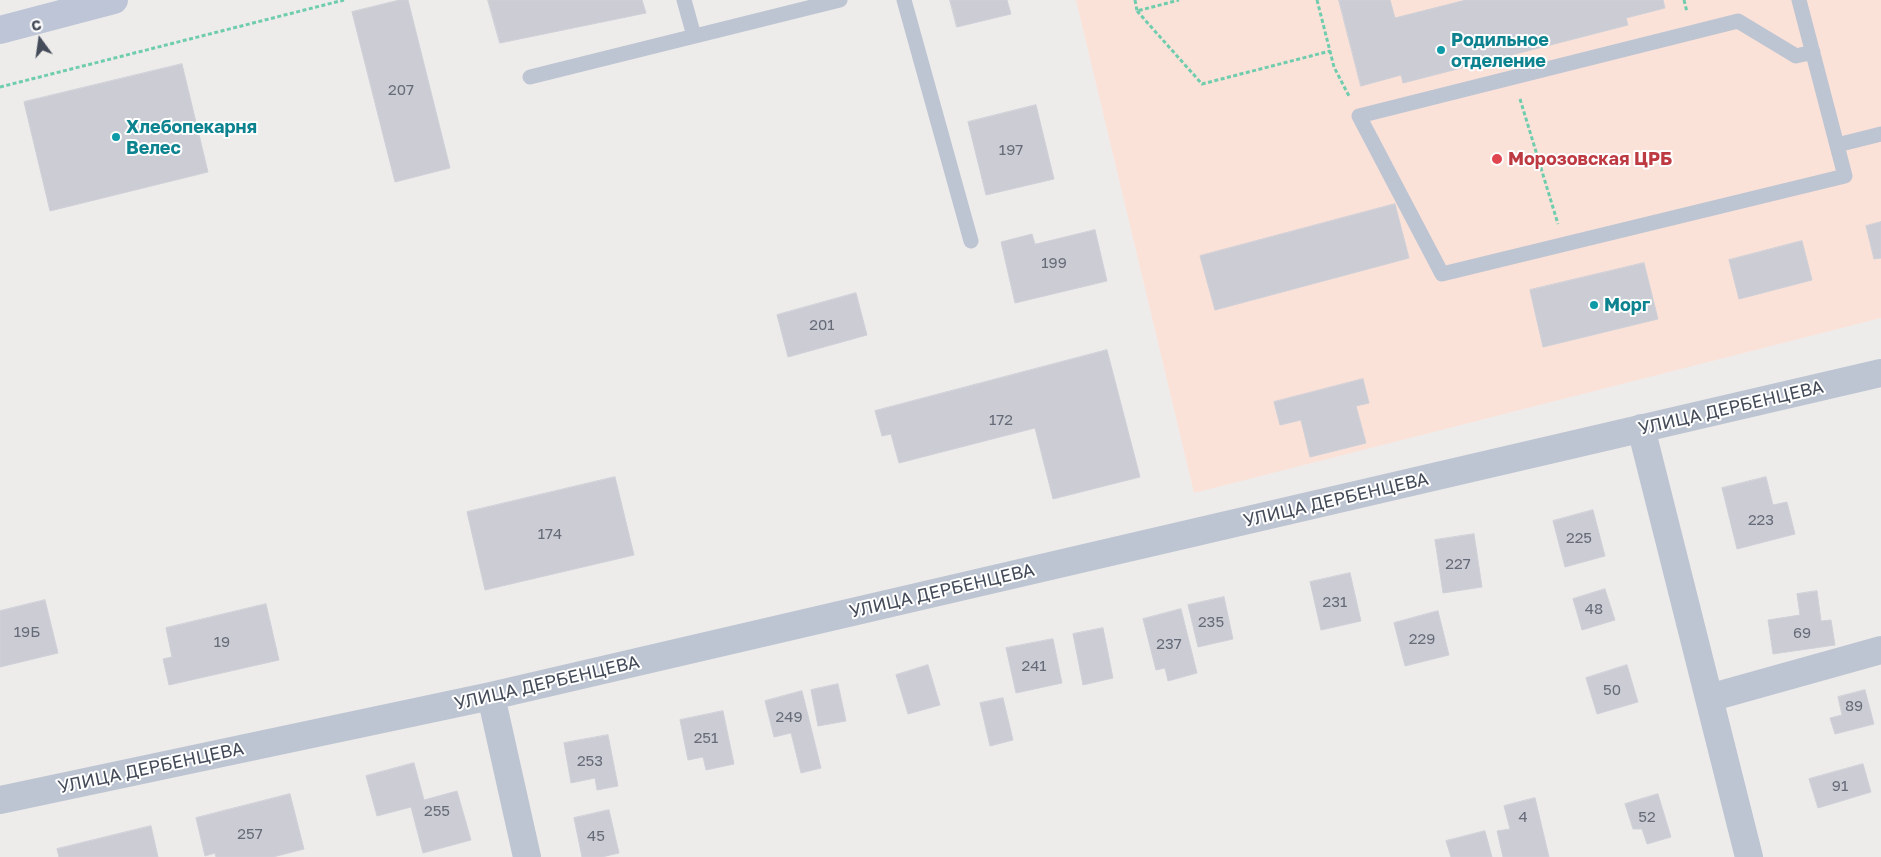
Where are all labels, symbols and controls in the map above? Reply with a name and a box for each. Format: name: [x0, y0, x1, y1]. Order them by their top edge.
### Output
north arrow: [15, 15, 65, 65]
text: С: [29, 16, 43, 34]
place label: Родильное отделение: [1451, 29, 1549, 72]
marker: Родильное отделение: [1435, 44, 1447, 56]
house number: 207: [388, 81, 414, 99]
place label: Хлебопекарня Велес: [126, 116, 257, 158]
marker: Хлебопекарня Велес: [110, 131, 122, 143]
house number: 197: [999, 141, 1023, 159]
place label: Морозовская ЦРБ: [1508, 148, 1672, 170]
marker: Морозовская ЦРБ: [1490, 152, 1504, 166]
house number: 199: [1041, 254, 1067, 272]
place label: Морг: [1604, 294, 1650, 316]
marker: Морг: [1588, 299, 1600, 311]
house number: 201: [809, 316, 835, 334]
street label: УЛИЦА ДЕРБЕНЦЕВА: [1636, 376, 1826, 440]
house number: 172: [989, 411, 1013, 429]
street label: УЛИЦА ДЕРБЕНЦЕВА: [1241, 468, 1431, 532]
house number: 223: [1748, 511, 1774, 529]
house number: 174: [538, 525, 562, 543]
house number: 225: [1566, 529, 1592, 547]
house number: 227: [1445, 555, 1471, 573]
street label: УЛИЦА ДЕРБЕНЦЕВА: [847, 559, 1037, 623]
house number: 231: [1323, 593, 1347, 611]
house number: 48: [1585, 600, 1603, 618]
house number: 235: [1198, 613, 1224, 631]
house number: 19Б: [14, 623, 40, 641]
house number: 69: [1793, 624, 1811, 642]
house number: 229: [1409, 630, 1435, 648]
house number: 19: [214, 633, 230, 651]
house number: 237: [1156, 635, 1182, 653]
street label: УЛИЦА ДЕРБЕНЦЕВА: [452, 651, 642, 715]
house number: 241: [1021, 657, 1047, 675]
house number: 50: [1603, 681, 1621, 699]
house number: 89: [1845, 697, 1863, 715]
house number: 249: [776, 708, 802, 726]
house number: 251: [694, 729, 718, 747]
street label: УЛИЦА ДЕРБЕНЦЕВА: [56, 738, 246, 798]
house number: 253: [577, 752, 603, 770]
house number: 91: [1832, 777, 1848, 795]
house number: 255: [424, 802, 450, 820]
house number: 4: [1518, 808, 1528, 826]
house number: 52: [1638, 808, 1656, 826]
house number: 257: [237, 825, 263, 843]
house number: 45: [587, 827, 605, 845]

